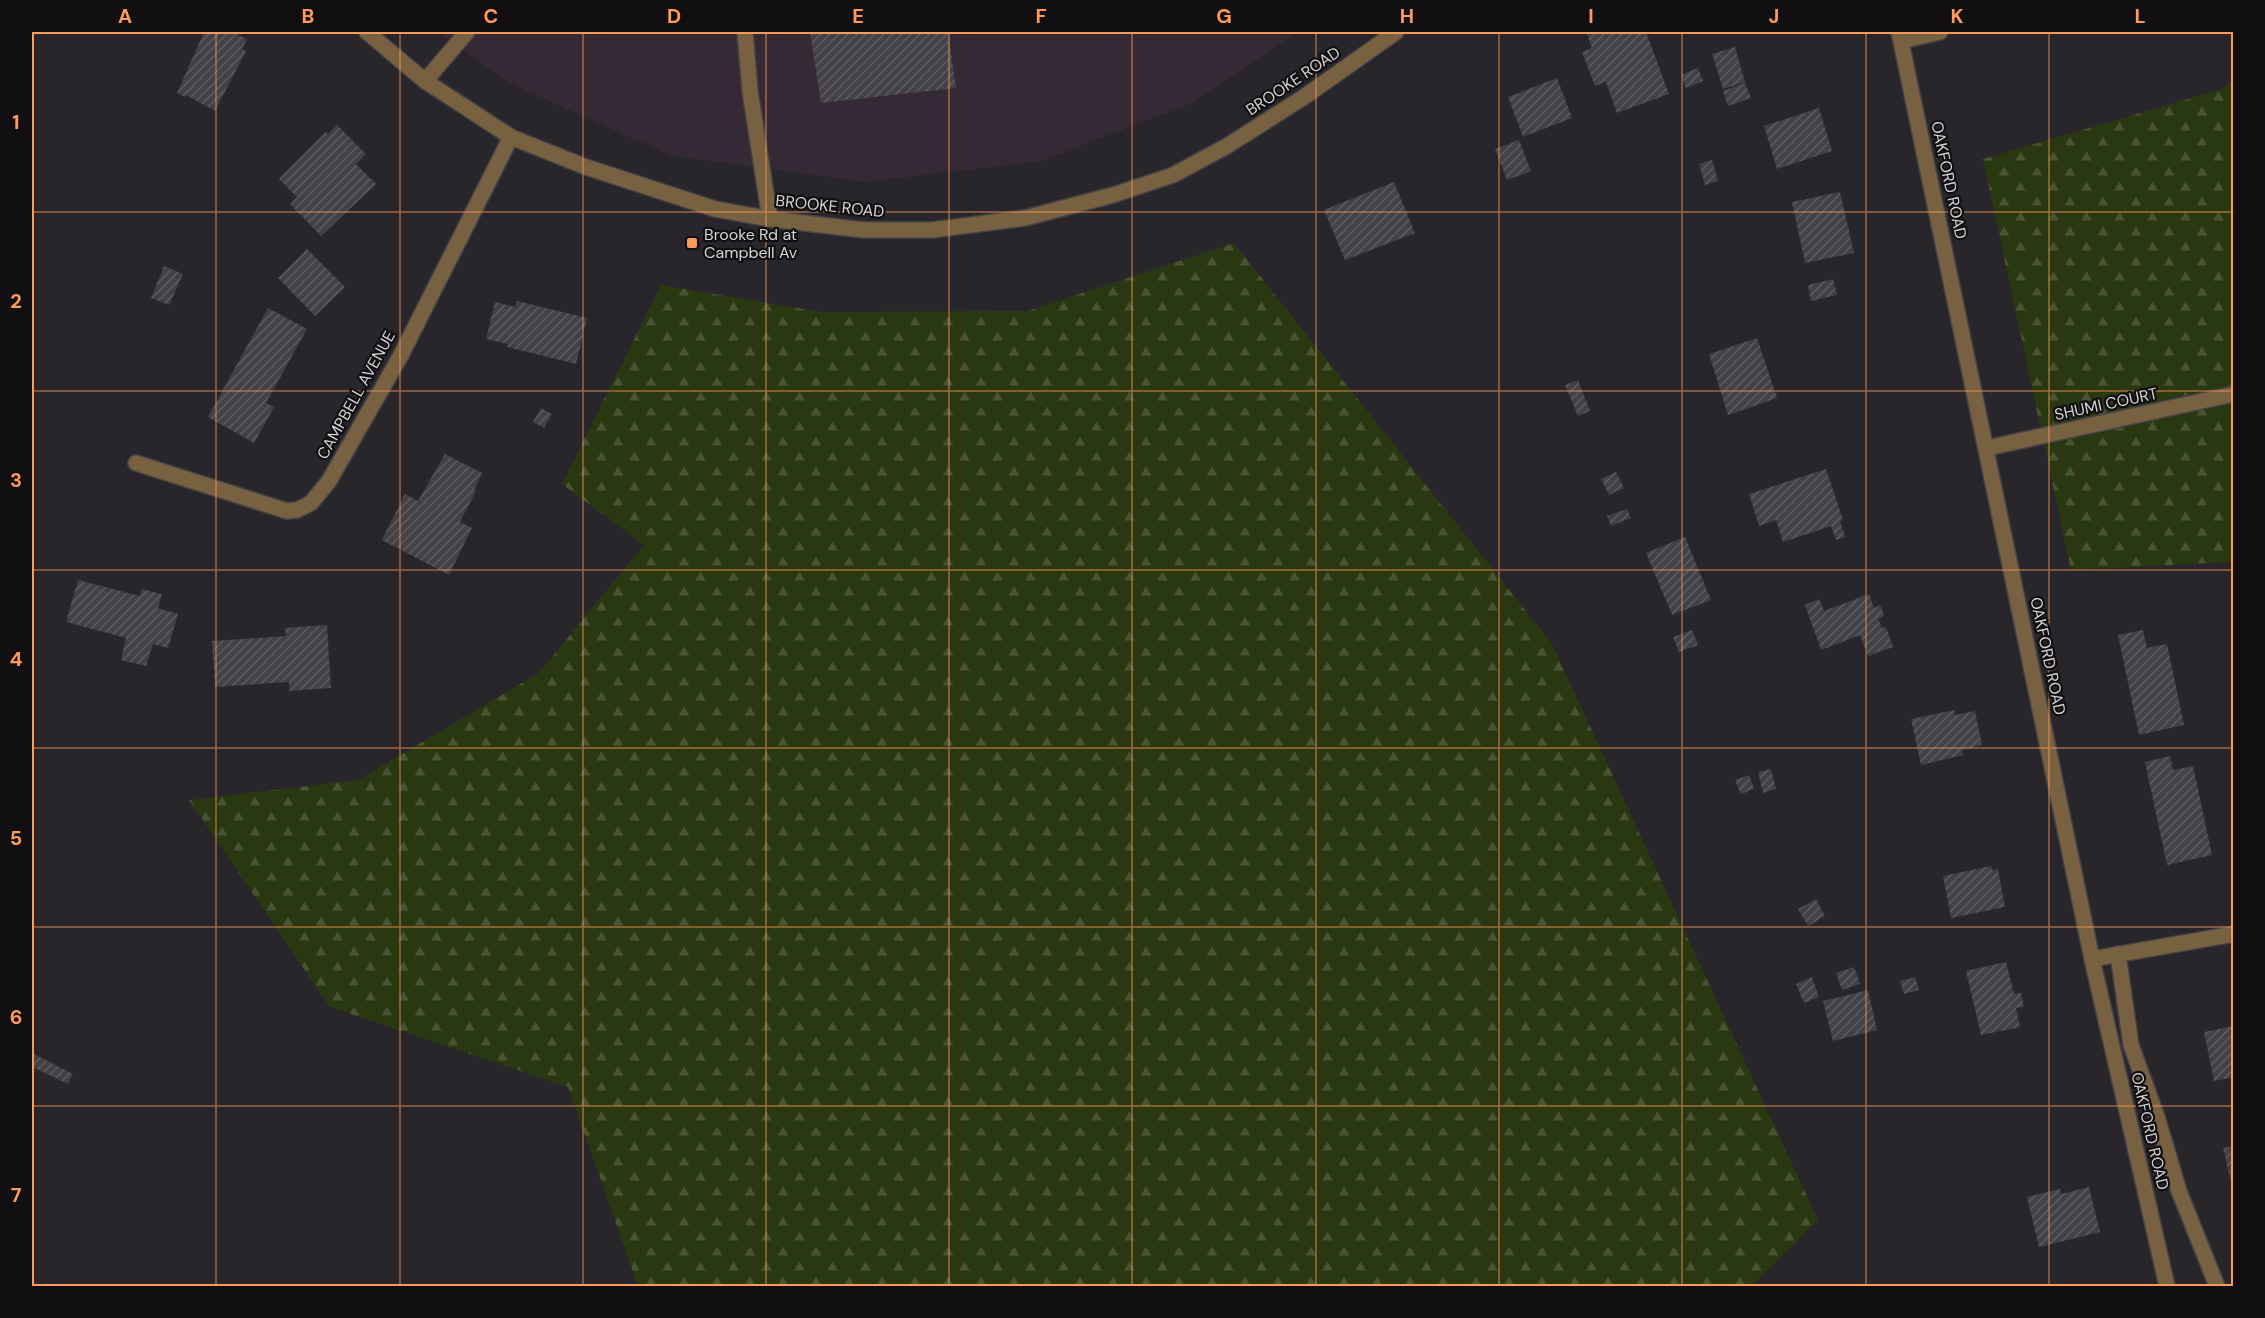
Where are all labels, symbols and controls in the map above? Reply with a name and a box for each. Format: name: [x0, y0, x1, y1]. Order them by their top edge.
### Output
text: A: [118, 3, 132, 29]
text: B: [302, 3, 314, 29]
text: C: [484, 3, 498, 29]
text: D: [667, 3, 681, 29]
text: E: [852, 3, 864, 29]
text: F: [1035, 3, 1047, 29]
text: G: [1216, 3, 1232, 29]
text: H: [1400, 3, 1414, 29]
text: I: [1588, 3, 1594, 29]
text: J: [1769, 3, 1779, 29]
text: K: [1950, 3, 1964, 29]
text: L: [2134, 3, 2146, 29]
street label: BROOKE ROAD: [1242, 42, 1344, 120]
text: 1: [12, 109, 20, 135]
street label: OAKFORD ROAD: [1926, 119, 1972, 241]
street label: BROOKE ROAD: [775, 190, 885, 222]
place label: Brooke Rd at Campbell Av: [704, 224, 798, 263]
marker: Brooke Rd at Campbell Av: [685, 236, 699, 250]
text: 2: [10, 288, 22, 314]
street label: CAMPBELL AVENUE: [312, 327, 400, 463]
street label: SHUMI COURT: [2052, 383, 2160, 425]
text: 3: [10, 467, 22, 493]
street label: OAKFORD ROAD: [2025, 595, 2071, 717]
text: 4: [10, 646, 23, 672]
text: 5: [10, 825, 22, 851]
text: 6: [10, 1004, 22, 1030]
street label: OAKFORD ROAD: [2126, 1070, 2174, 1192]
text: 7: [11, 1182, 22, 1208]

